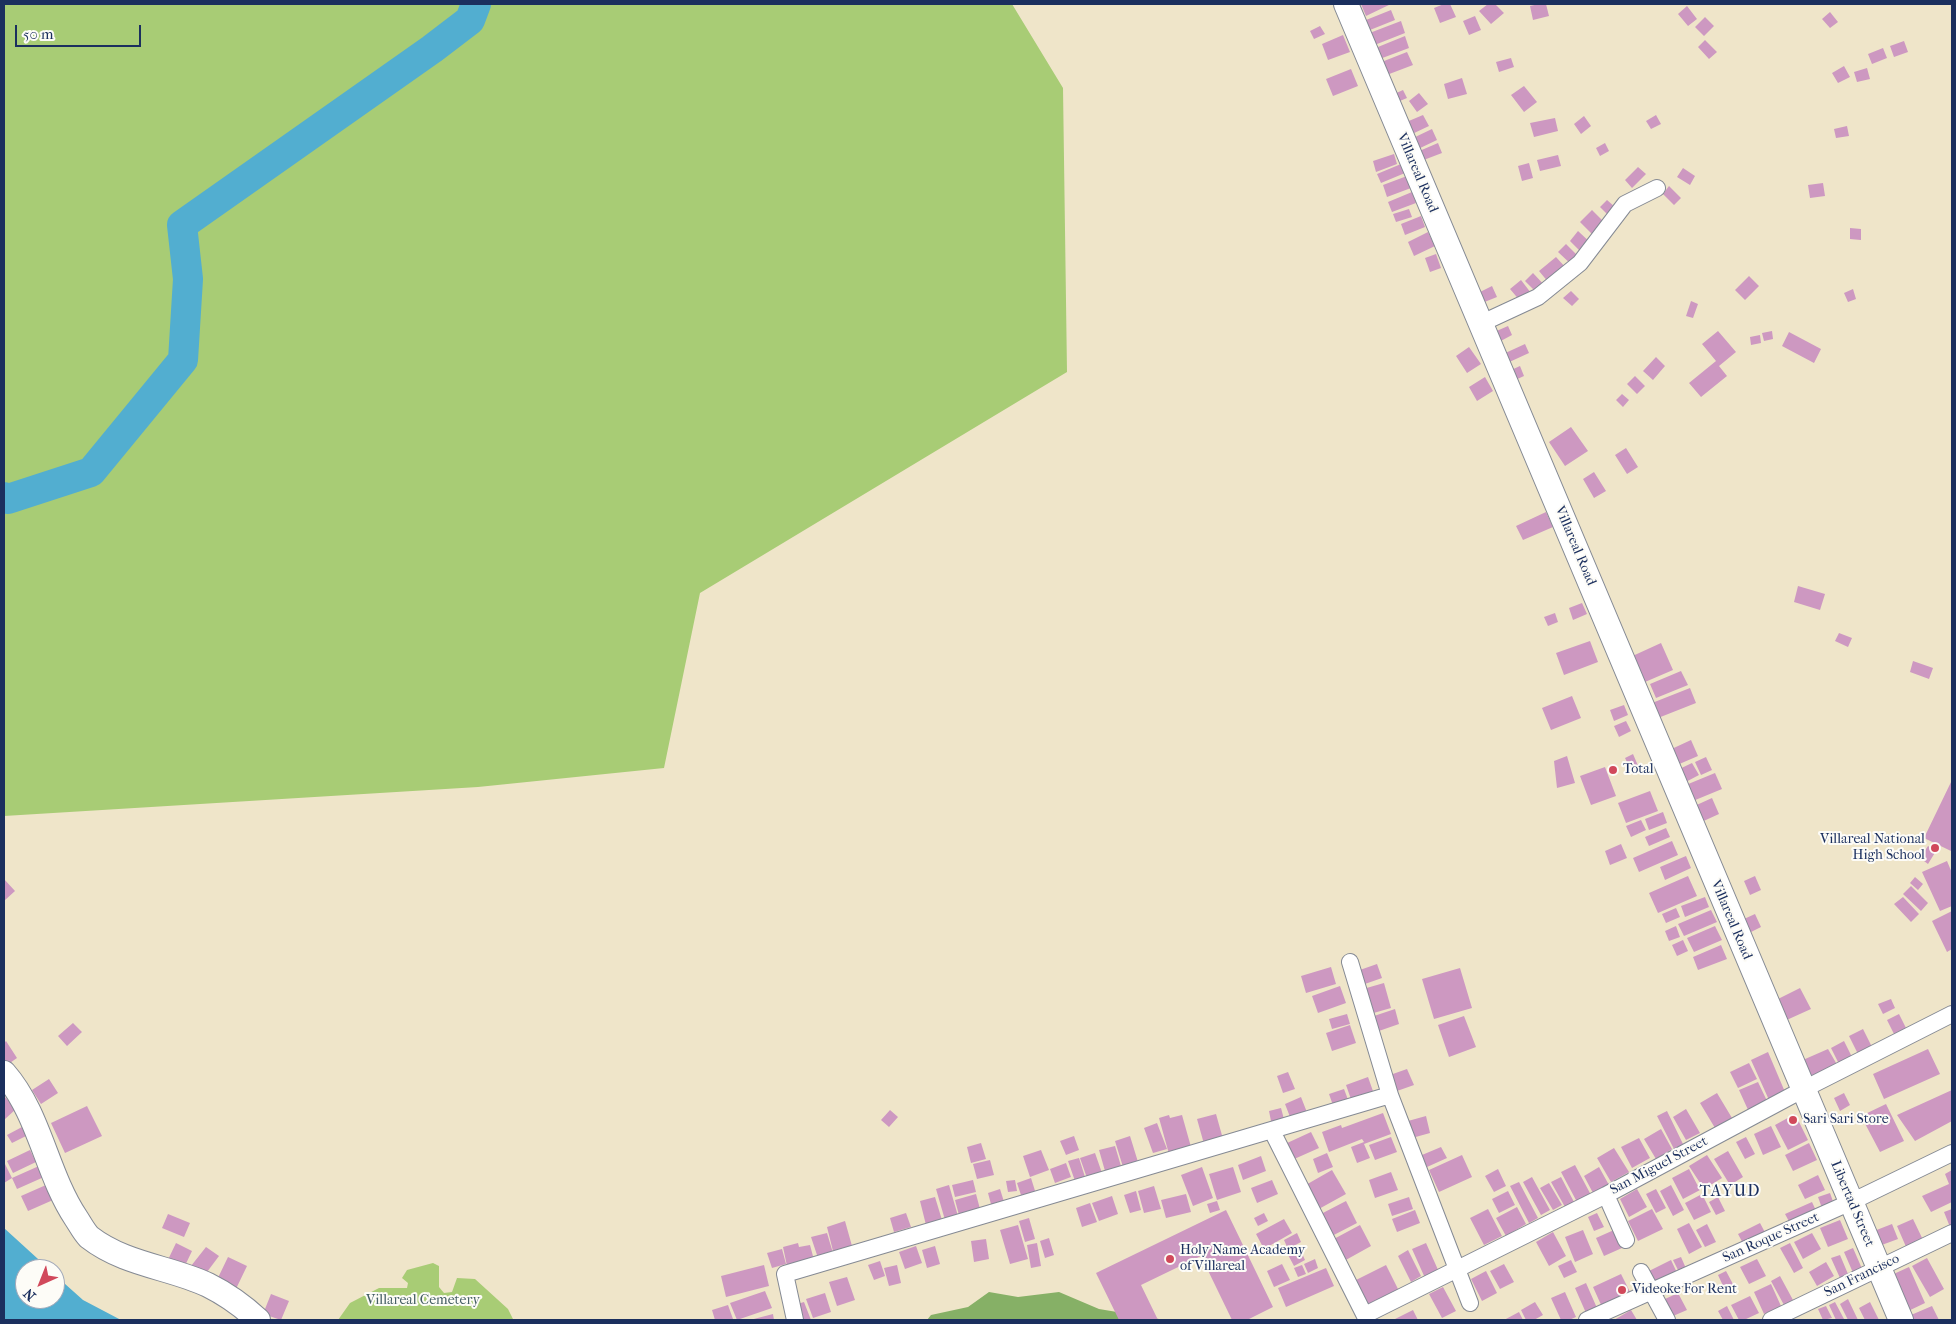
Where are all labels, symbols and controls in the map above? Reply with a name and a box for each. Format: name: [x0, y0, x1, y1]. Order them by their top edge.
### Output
scale bar: [18, 15, 144, 47]
text: 50 m: [23, 25, 53, 43]
street label: Villareal Road: [1393, 131, 1441, 215]
street label: Villareal Road: [1551, 504, 1599, 588]
place label: Total: [1623, 762, 1654, 778]
marker: Total: [1607, 764, 1619, 776]
place label: Villareal National High School: [1820, 832, 1925, 864]
marker: Villareal National High School: [1929, 842, 1941, 854]
street label: Villareal Road: [1707, 878, 1755, 962]
place label: Sari Sari Store: [1803, 1112, 1889, 1128]
marker: Sari Sari Store: [1787, 1114, 1799, 1126]
street label: San Miguel Street: [1607, 1133, 1711, 1199]
street label: Libertad Street: [1826, 1158, 1878, 1250]
district label: TAYUD: [1699, 1182, 1761, 1202]
street label: San Roque Street: [1720, 1209, 1822, 1267]
place label: Holy Name Academy of Villareal: [1180, 1243, 1305, 1276]
street label: San Francisco: [1822, 1251, 1902, 1301]
marker: Holy Name Academy of Villareal: [1164, 1253, 1176, 1265]
north arrow: [15, 1259, 65, 1309]
place label: Videoke For Rent: [1632, 1282, 1737, 1298]
marker: Videoke For Rent: [1616, 1284, 1628, 1296]
text: N: [20, 1285, 40, 1304]
park label: Villareal Cemetery: [366, 1293, 480, 1309]

